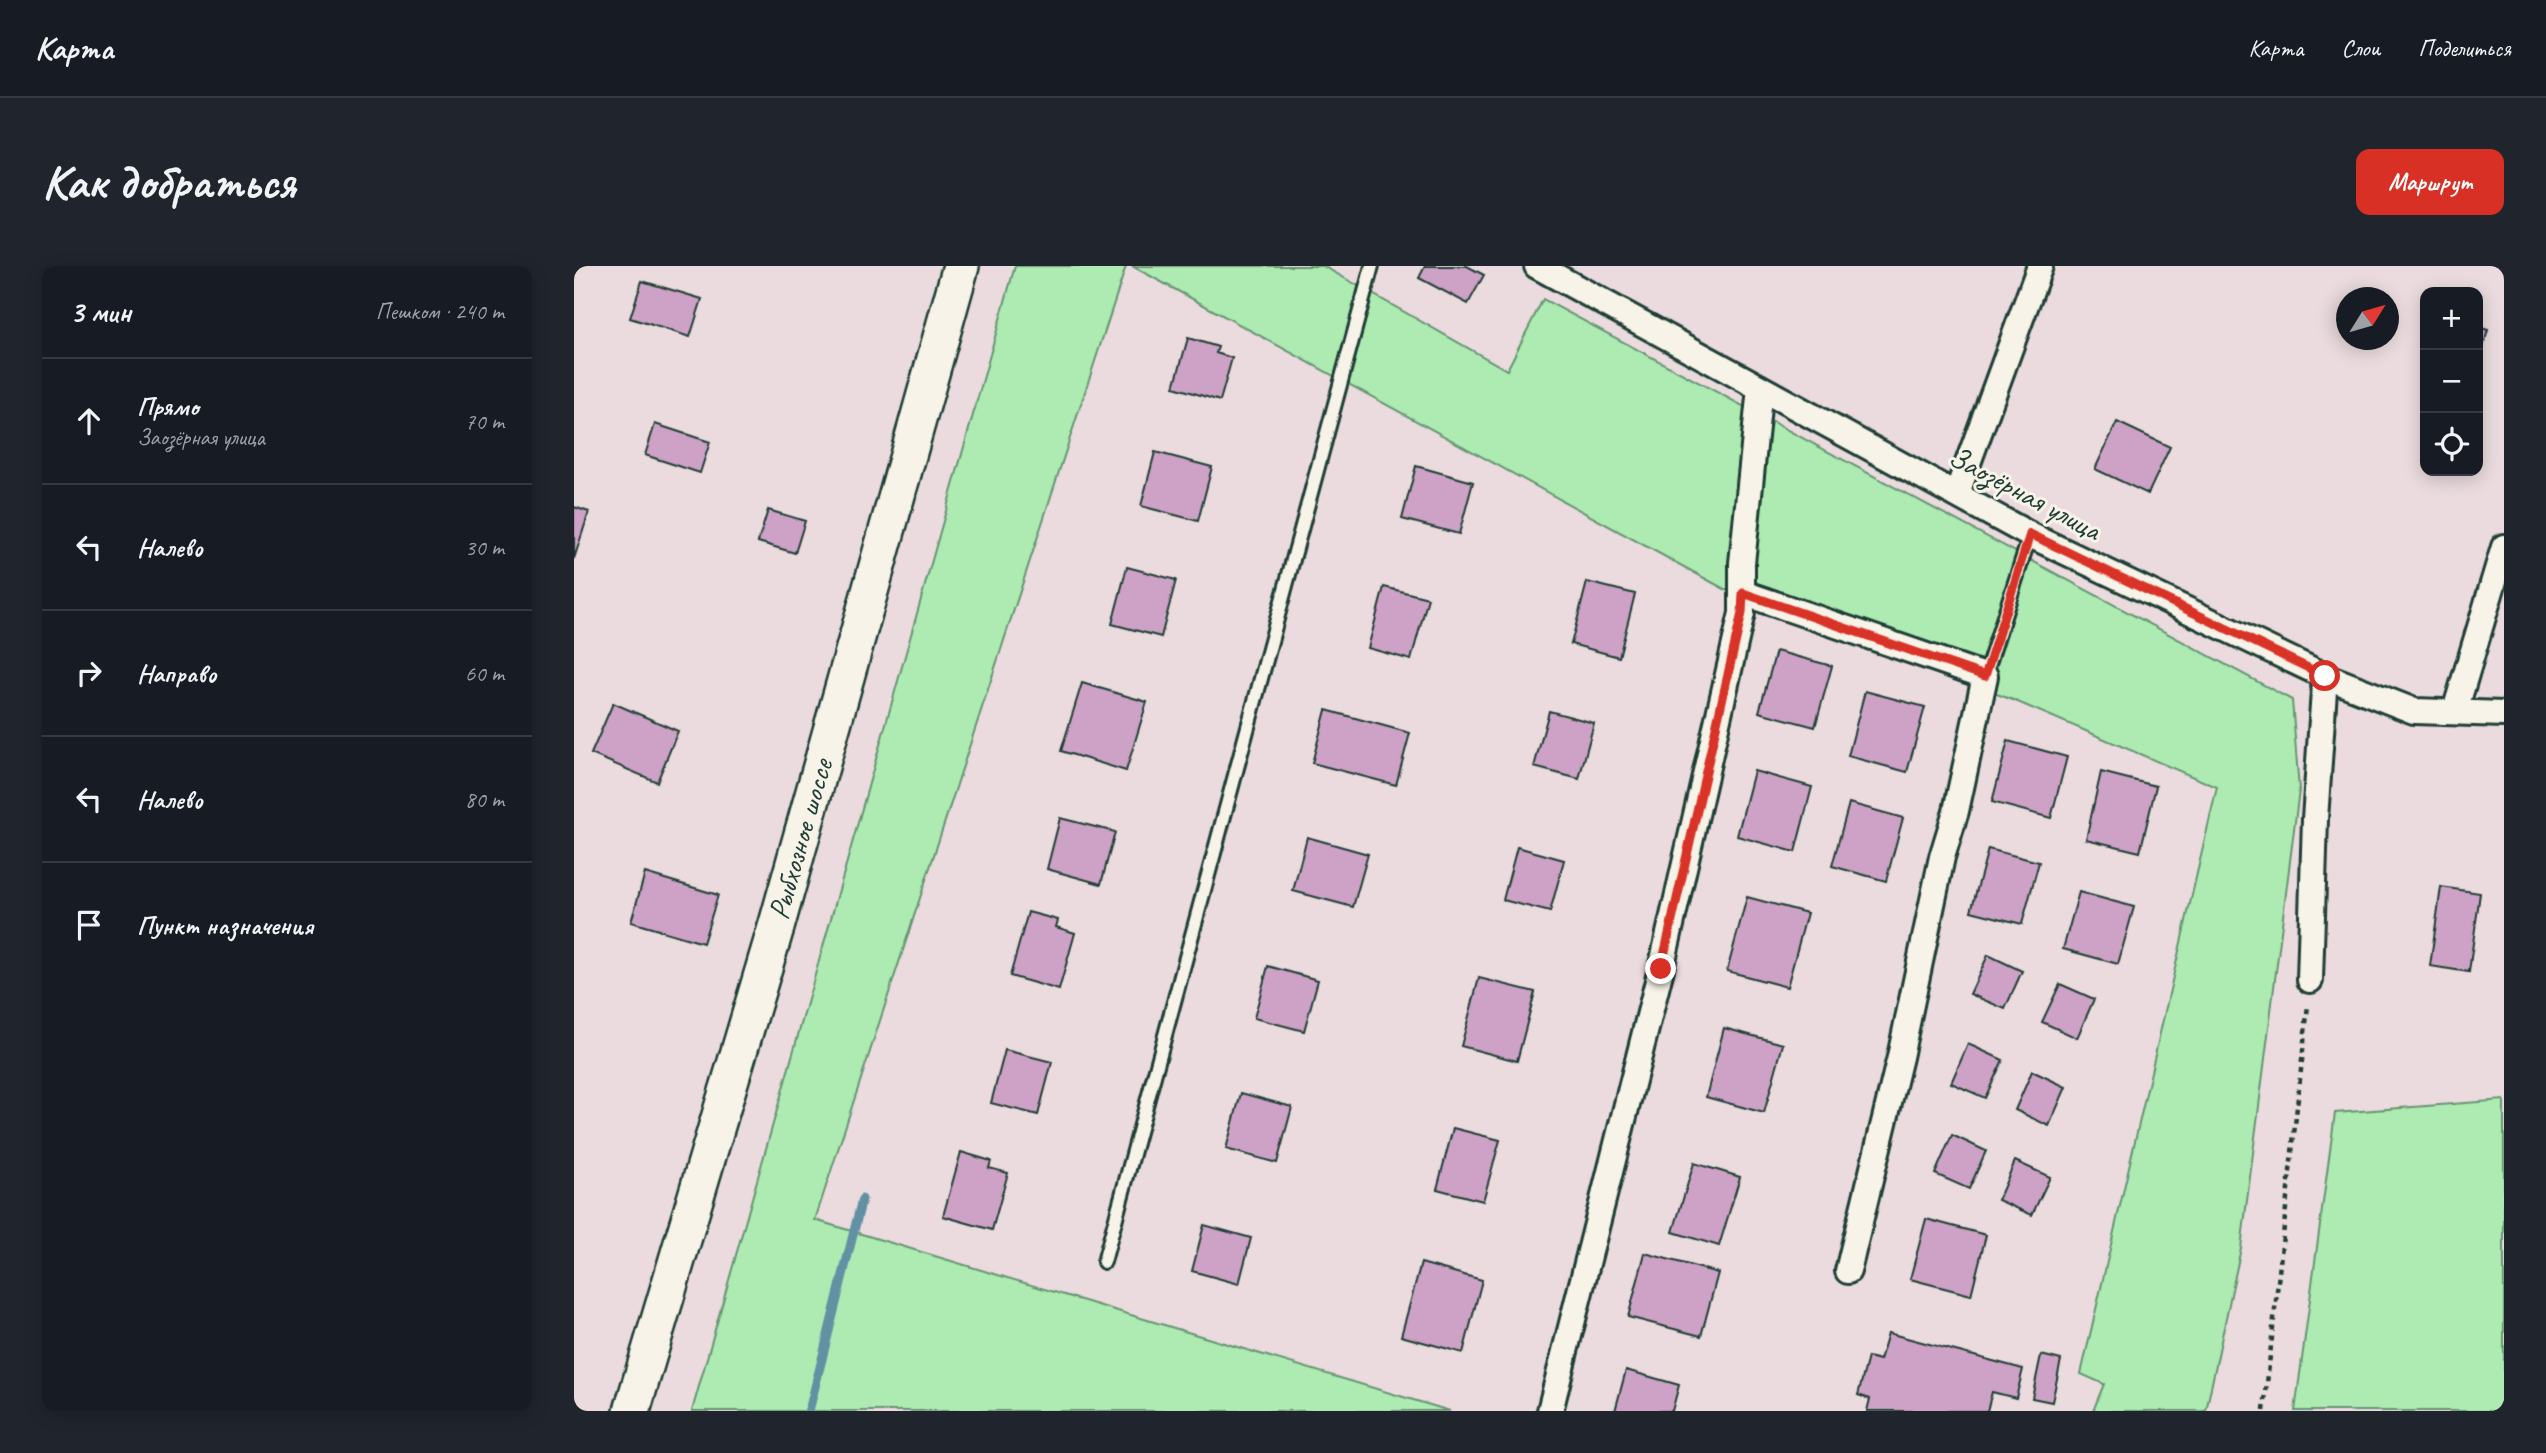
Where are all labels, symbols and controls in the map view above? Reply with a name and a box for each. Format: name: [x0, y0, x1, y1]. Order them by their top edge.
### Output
text: Карта: [35, 27, 114, 69]
text: Карта: [2249, 33, 2303, 63]
text: Слои: [2341, 33, 2380, 63]
text: Поделиться: [2418, 33, 2511, 63]
button: Маршрут: [2356, 149, 2504, 215]
text: Как добраться: [42, 151, 295, 213]
north arrow: [2336, 287, 2399, 350]
map controls: [2420, 287, 2483, 476]
button: +: [2420, 287, 2483, 350]
text: 3 мин: [70, 293, 131, 331]
text: Пешком · 240 m: [376, 297, 504, 326]
button: −: [2420, 350, 2483, 413]
text: Прямо: [137, 390, 199, 423]
icon: ahead: [70, 402, 108, 440]
text: 70 m: [465, 407, 504, 436]
button: locate: [2420, 413, 2483, 476]
text: Заозёрная улица: [137, 423, 265, 452]
street label: Заозёрная улица: [1943, 437, 2109, 550]
icon: left: [70, 528, 108, 566]
text: Налево: [137, 531, 203, 564]
text: 30 m: [465, 533, 504, 562]
icon: right: [70, 654, 108, 692]
text: Направо: [137, 657, 216, 690]
text: 60 m: [465, 659, 504, 688]
route start: [2309, 660, 2340, 691]
street label: Рыбхозное шоссе: [759, 752, 842, 923]
icon: left: [70, 780, 108, 818]
text: Налево: [137, 783, 203, 816]
text: 80 m: [465, 785, 504, 814]
icon: arrive: [70, 906, 108, 944]
text: Пункт назначения: [137, 909, 313, 942]
route end: [1645, 953, 1676, 984]

